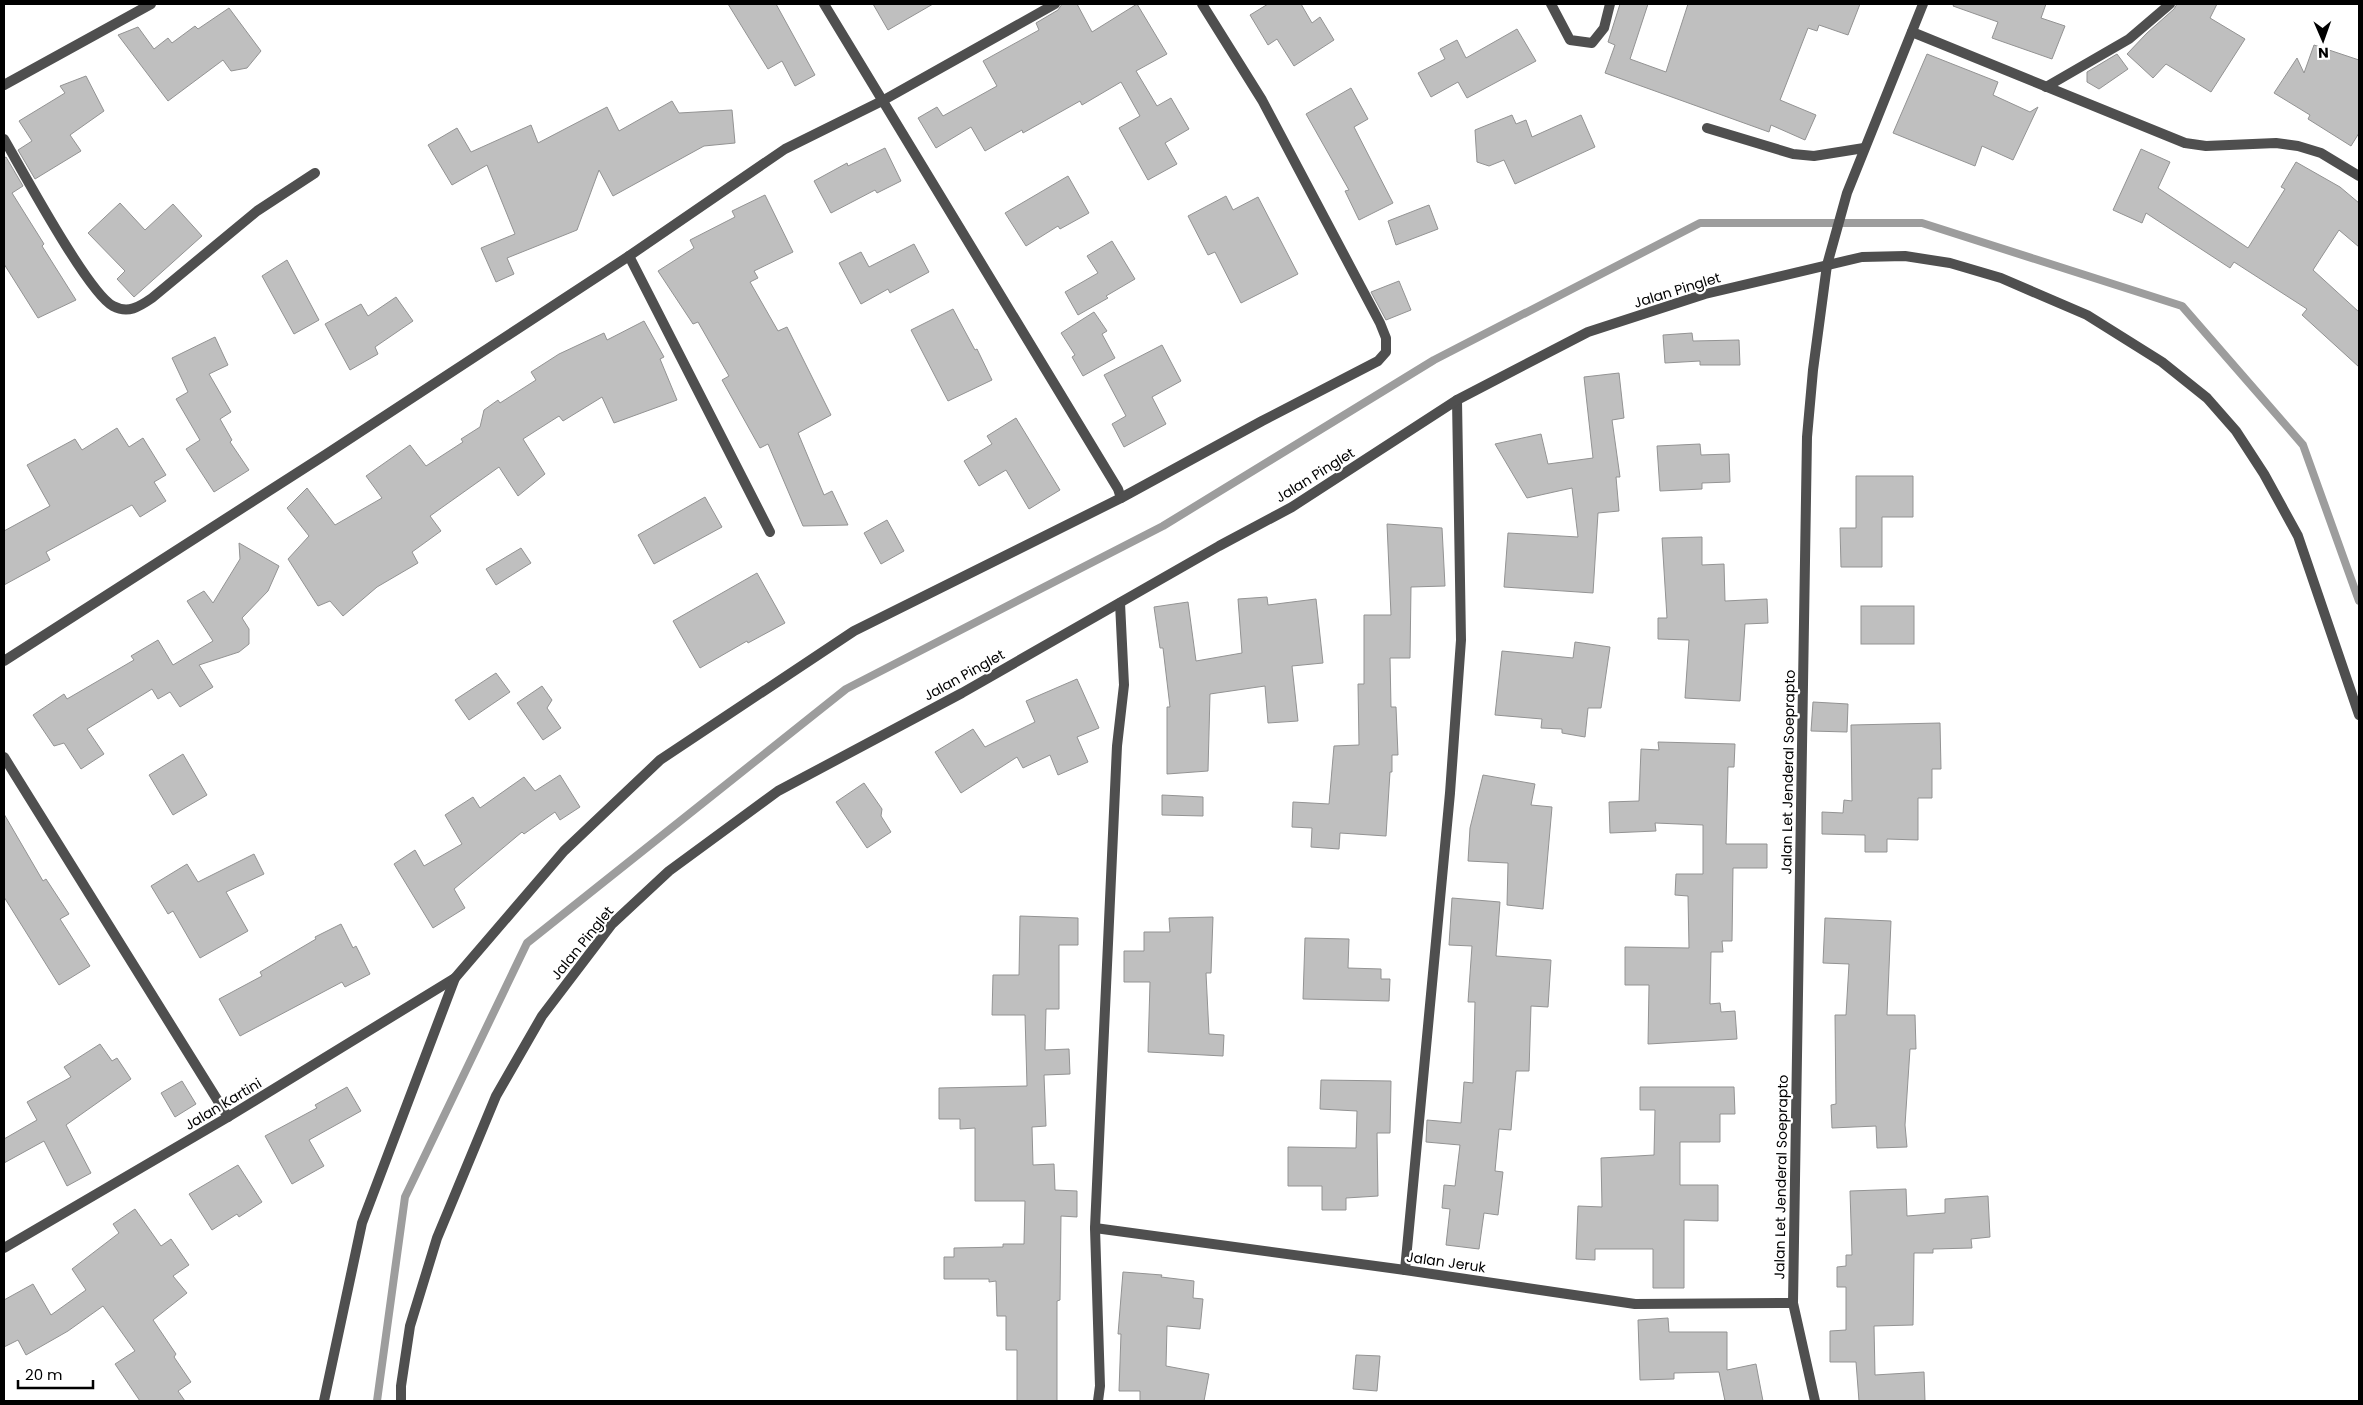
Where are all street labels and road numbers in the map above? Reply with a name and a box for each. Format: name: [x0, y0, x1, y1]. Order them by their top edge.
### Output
street label: Jalan Pinglet: [1631, 267, 1723, 313]
street label: Jalan Pinglet: [1272, 443, 1358, 507]
street label: Jalan Pinglet: [920, 645, 1008, 705]
street label: Jalan Let Jenderal Soeprapto: [1776, 669, 1800, 874]
street label: Jalan Pinglet: [546, 902, 618, 984]
street label: Jalan Kartini: [181, 1073, 265, 1135]
street label: Jalan Let Jenderal Soeprapto: [1769, 1074, 1793, 1279]
street label: Jalan Jeruk: [1405, 1247, 1488, 1278]

